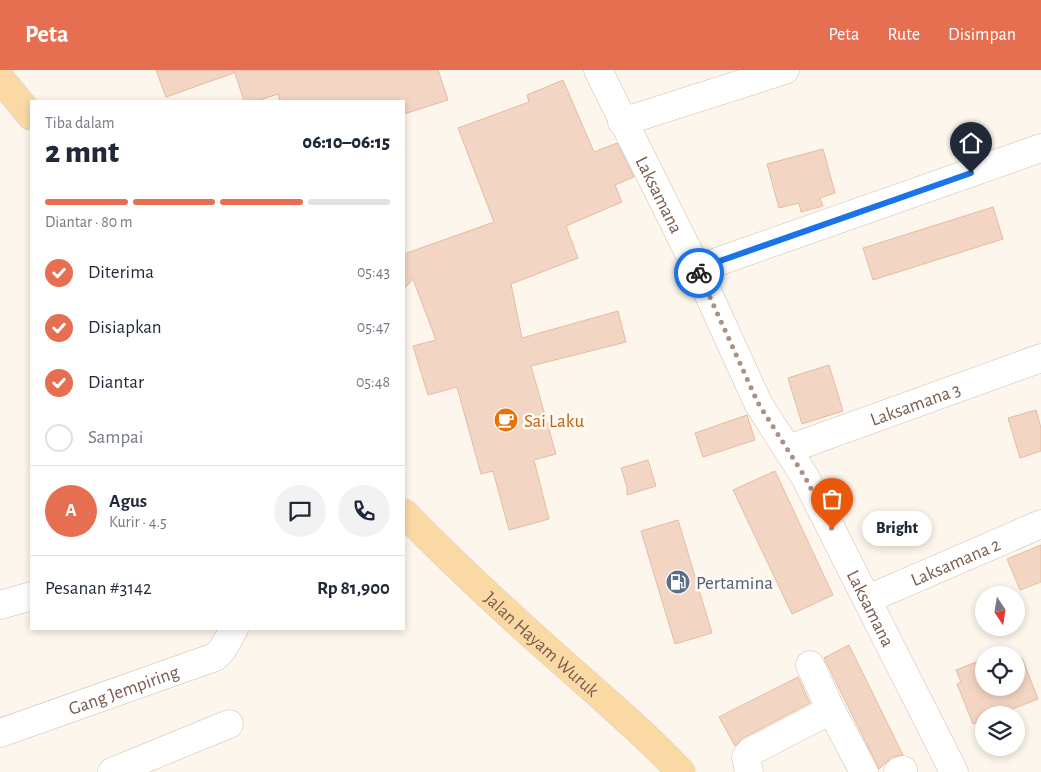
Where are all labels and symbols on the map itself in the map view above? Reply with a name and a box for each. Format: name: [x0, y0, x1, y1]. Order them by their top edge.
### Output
pin: [950, 122, 992, 173]
street label: Laksamana: [631, 154, 686, 237]
courier: [674, 248, 724, 298]
street label: Laksamana 3: [868, 380, 963, 430]
cafe icon: Sai Laku: [493, 407, 519, 433]
place label: Sai Laku: [524, 412, 584, 431]
pin: [811, 478, 853, 529]
callout: Bright: [862, 512, 932, 546]
street label: Laksamana 2: [908, 535, 1004, 590]
street label: Laksamana: [843, 567, 897, 650]
fuel station icon: Pertamina: [665, 569, 691, 595]
place label: Pertamina: [696, 574, 773, 593]
north arrow: [975, 586, 1025, 636]
street label: Jalan Hayam Wuruk: [480, 589, 602, 701]
street label: Gang Jempiring: [66, 662, 182, 719]

